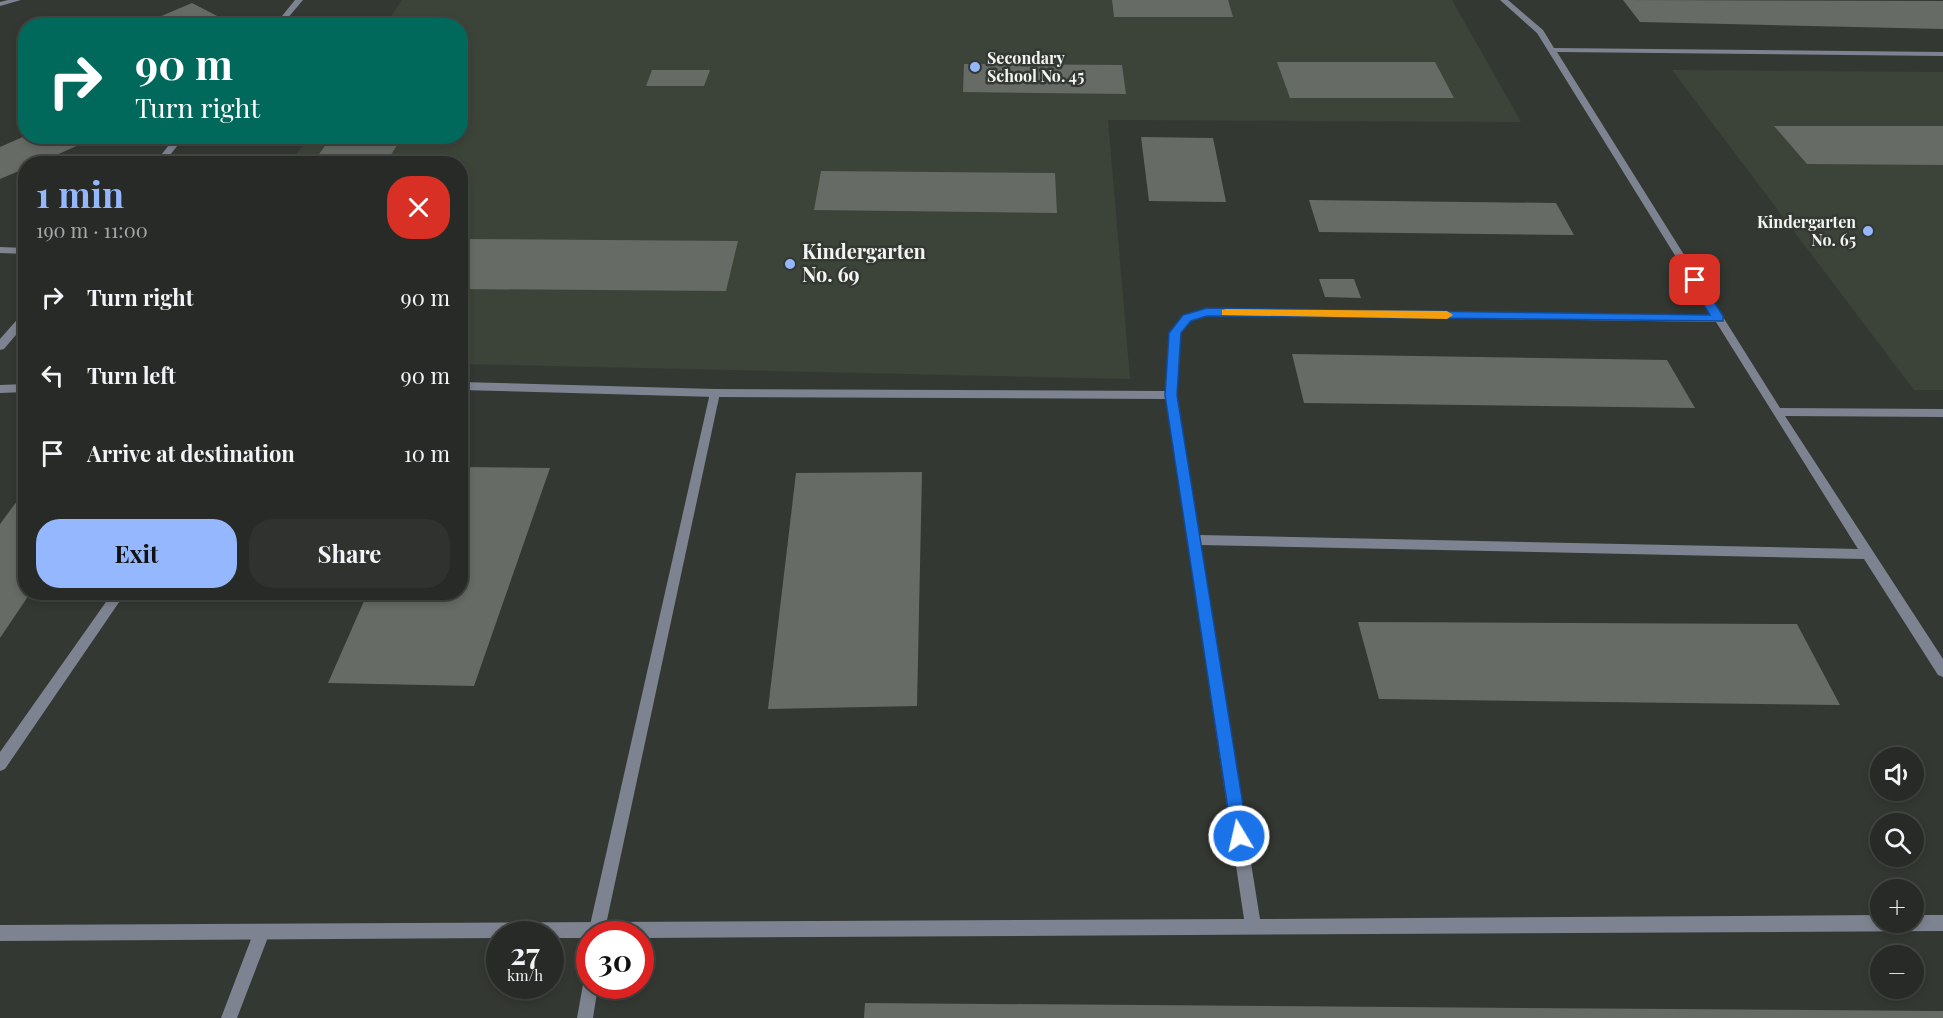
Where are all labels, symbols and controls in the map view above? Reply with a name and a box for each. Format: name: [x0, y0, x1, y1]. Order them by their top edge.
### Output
text: 90 m: [135, 35, 233, 91]
icon: right: [36, 42, 114, 120]
place label: Secondary School No. 45: [987, 47, 1084, 86]
marker: Secondary School No. 45: [968, 60, 982, 74]
text: Turn right: [135, 89, 260, 125]
text: 1 min: [36, 169, 124, 217]
button: close: [387, 176, 450, 239]
place label: Kindergarten No. 65: [1757, 211, 1856, 250]
text: 190 m · 11:00: [36, 216, 148, 243]
marker: Kindergarten No. 65: [1861, 224, 1875, 238]
place label: Kindergarten No. 69: [802, 237, 927, 287]
pin: [1669, 254, 1720, 305]
marker: Kindergarten No. 69: [783, 257, 797, 271]
icon: arrive: [1678, 263, 1711, 296]
icon: right: [36, 281, 69, 314]
text: Turn right: [87, 282, 193, 312]
text: 90 m: [401, 282, 450, 312]
icon: left: [36, 359, 69, 392]
text: Turn left: [87, 360, 176, 390]
text: 90 m: [401, 360, 450, 390]
icon: arrive: [36, 437, 69, 470]
text: Arrive at destination: [87, 438, 295, 468]
text: 10 m: [404, 438, 450, 468]
button: Exit: [36, 519, 237, 588]
button: Share: [249, 519, 450, 588]
map controls: [1870, 747, 1924, 999]
button: sound: [1870, 747, 1924, 801]
position arrow: [1207, 804, 1271, 868]
button: search: [1870, 813, 1924, 867]
button: +: [1870, 879, 1924, 933]
speed limit sign: 30: [576, 921, 654, 999]
text: 27: [510, 933, 540, 973]
button: −: [1870, 945, 1924, 999]
text: km/h: [507, 965, 543, 985]

